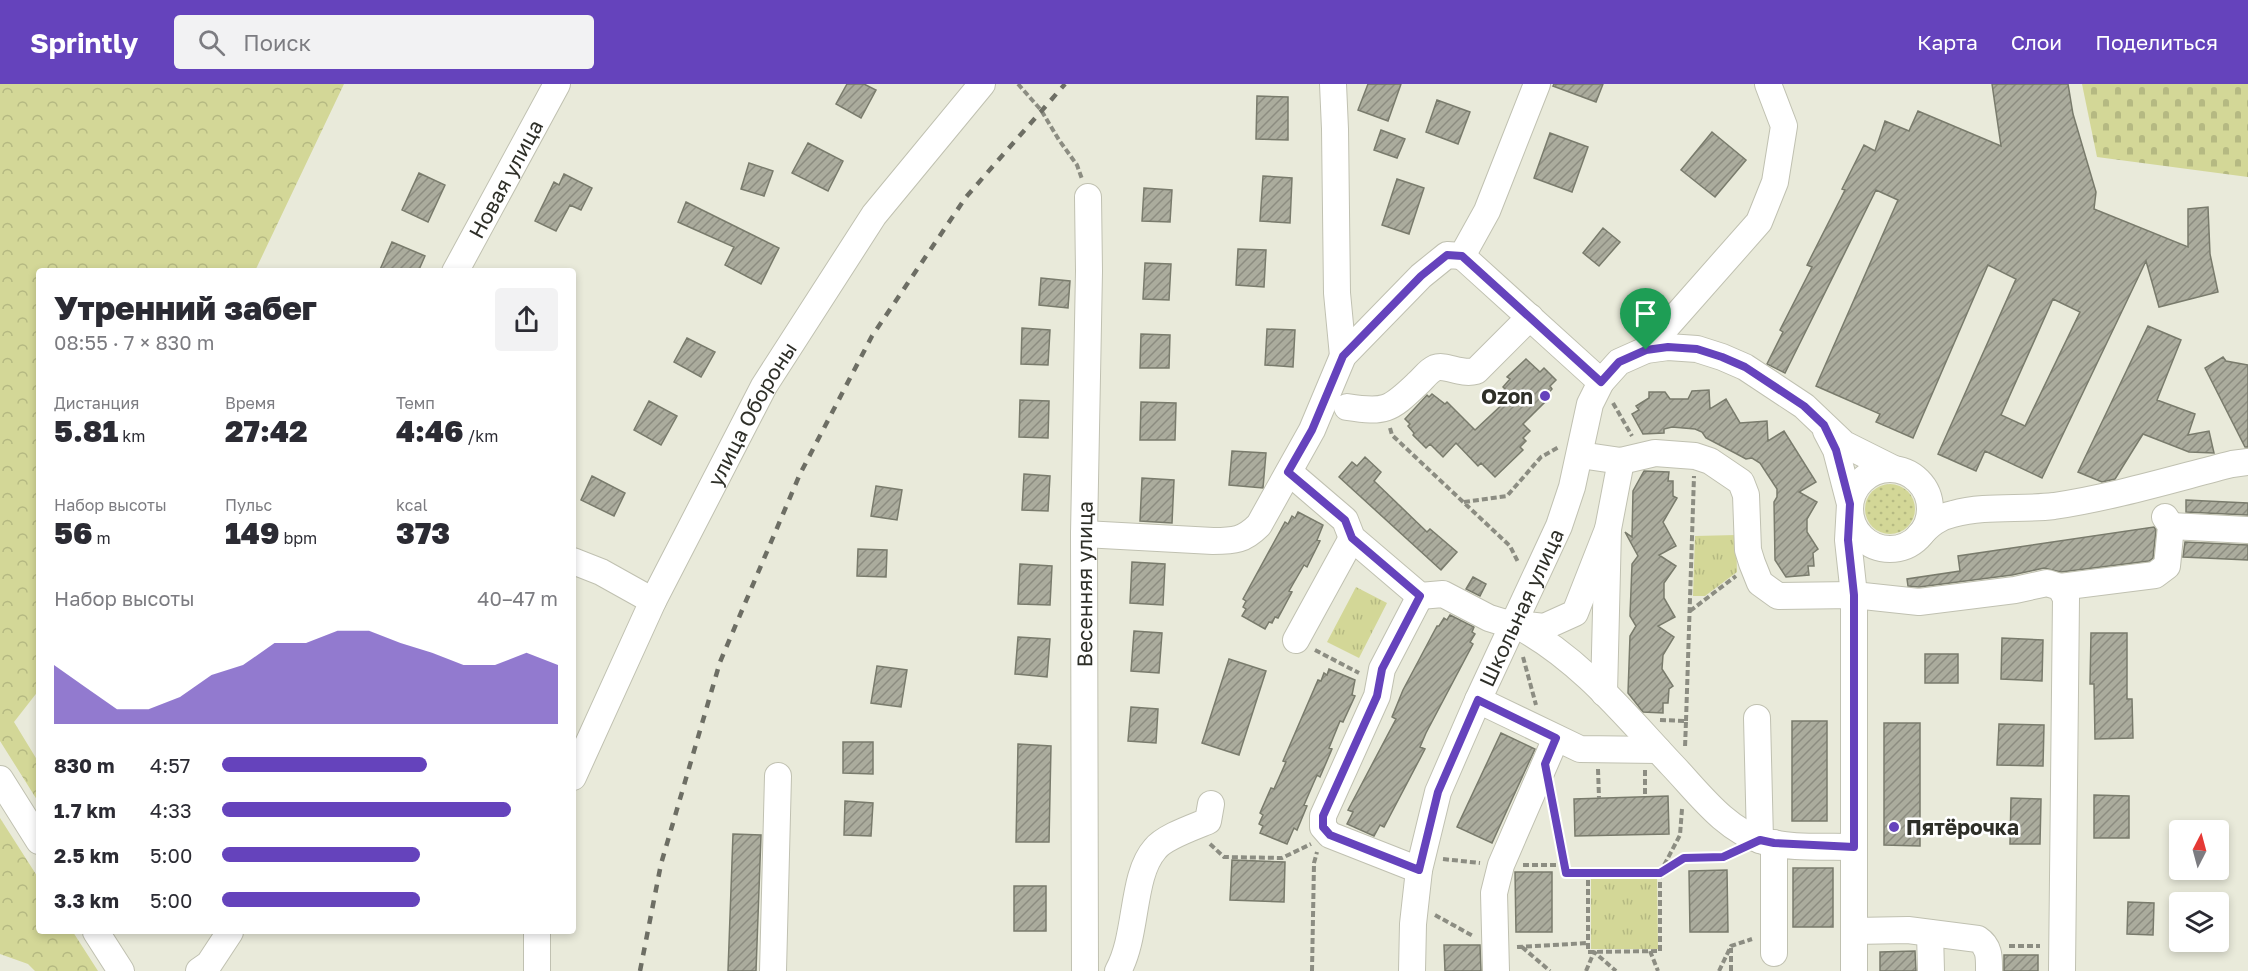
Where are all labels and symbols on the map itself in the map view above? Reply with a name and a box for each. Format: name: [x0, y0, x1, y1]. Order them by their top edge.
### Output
street label: Новая улица: [463, 115, 548, 243]
pin: [1620, 288, 1671, 350]
street label: улица Обороны: [702, 337, 802, 490]
place label: Ozon: [1481, 383, 1533, 409]
marker: Ozon: [1538, 389, 1552, 403]
street label: Весенняя улица: [1071, 501, 1098, 667]
street label: Школьная улица: [1473, 524, 1569, 691]
place label: Пятёрочка: [1906, 814, 2019, 840]
marker: Пятёрочка: [1887, 820, 1901, 834]
north arrow: [2169, 820, 2229, 880]

